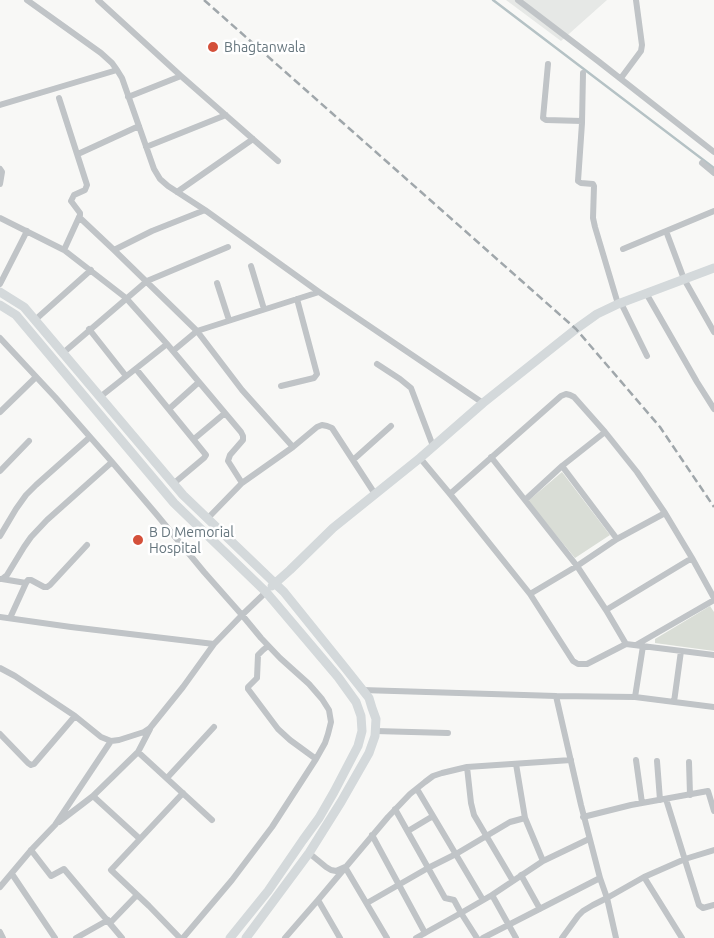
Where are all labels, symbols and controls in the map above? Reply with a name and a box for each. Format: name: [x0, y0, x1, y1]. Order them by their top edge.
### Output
place label: Bhagtanwala: [224, 39, 306, 55]
marker: Bhagtanwala: [206, 40, 220, 54]
place label: B D Memorial Hospital: [149, 524, 234, 556]
marker: B D Memorial Hospital: [131, 533, 145, 547]

